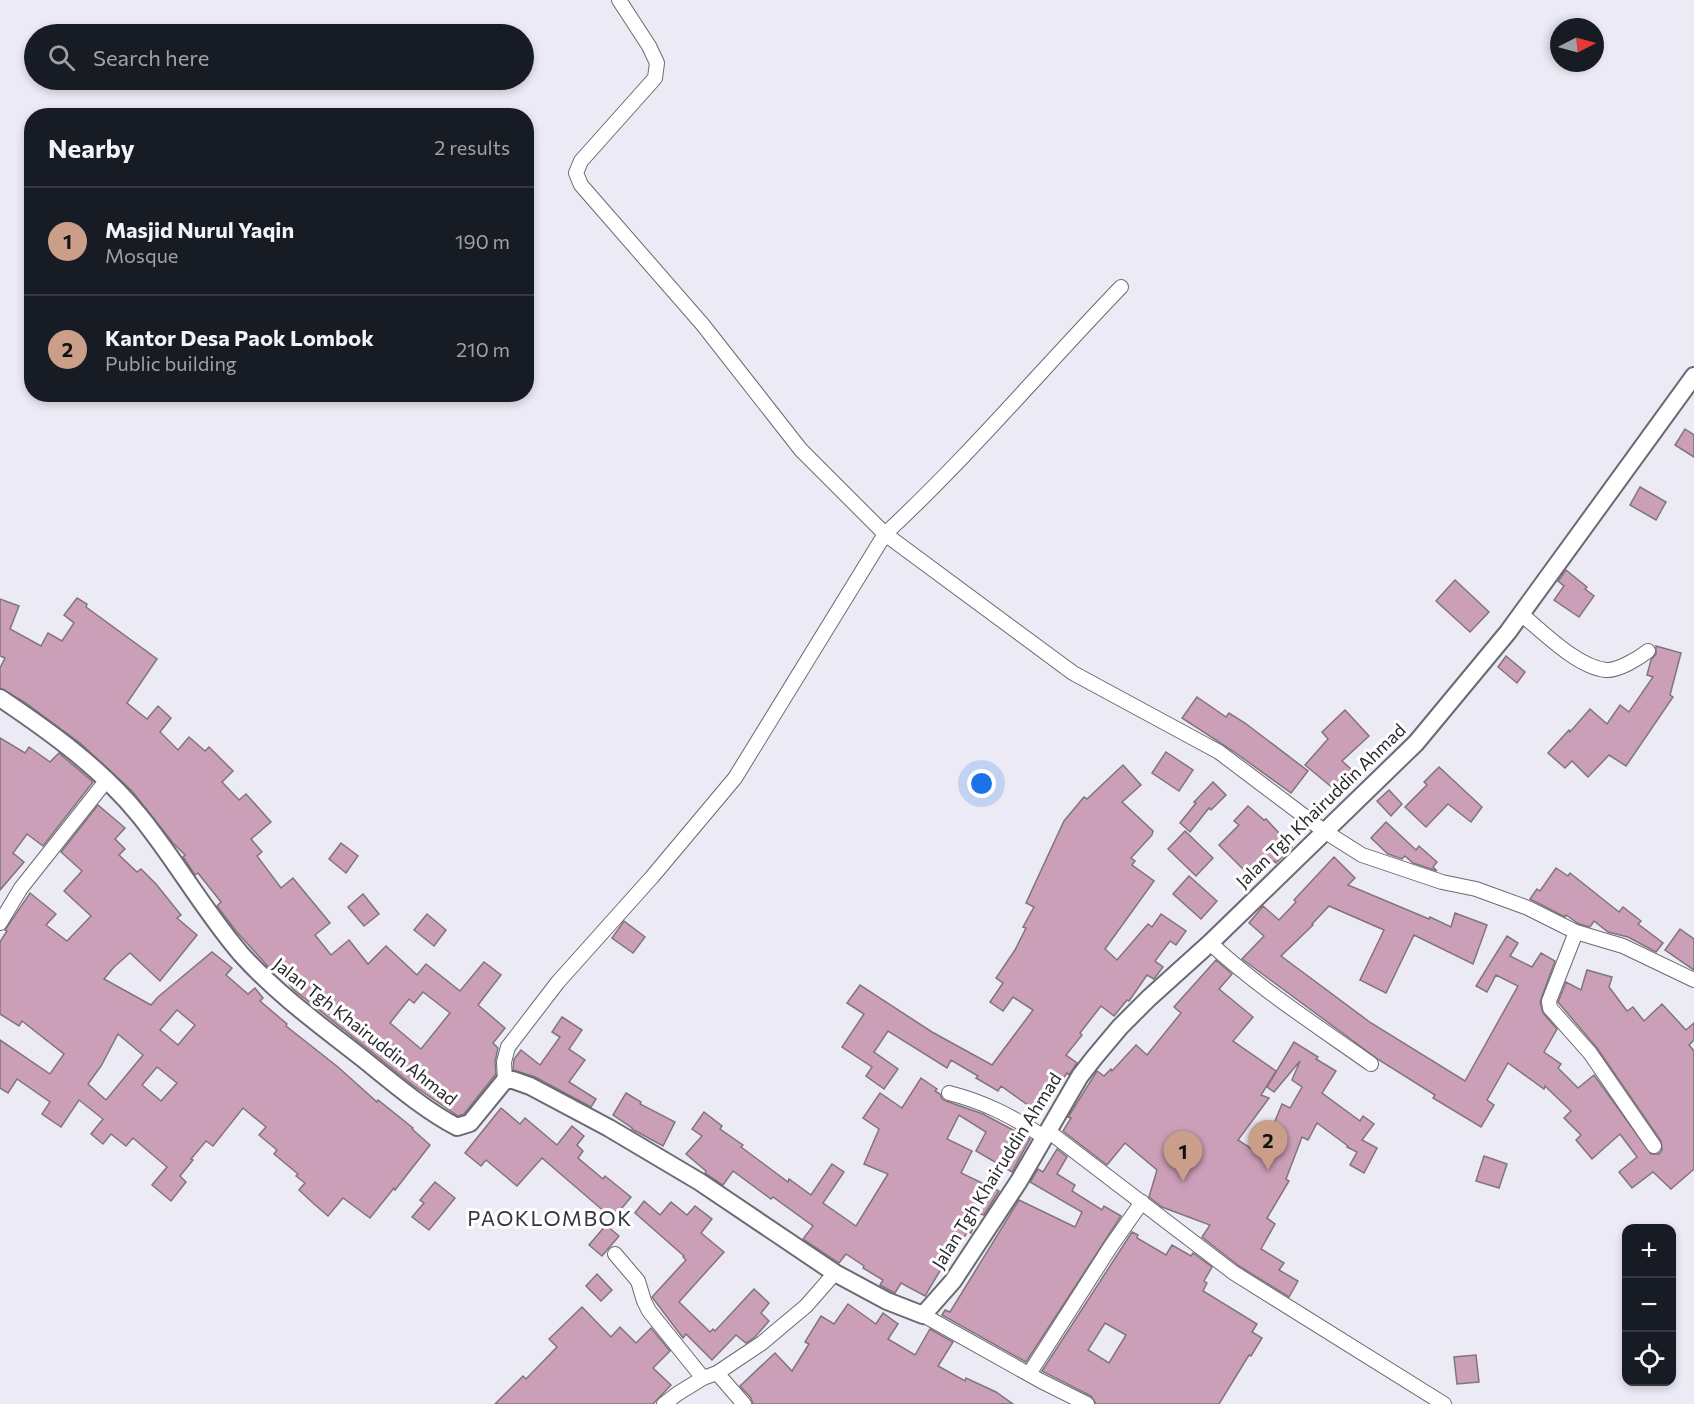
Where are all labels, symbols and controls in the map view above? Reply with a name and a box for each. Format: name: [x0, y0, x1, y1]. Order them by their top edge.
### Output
north arrow: [1550, 18, 1604, 72]
search box: [24, 24, 534, 90]
icon: search: [45, 41, 78, 74]
text: Search here: [93, 44, 209, 71]
text: Nearby: [48, 132, 135, 163]
text: 2 results: [434, 135, 510, 159]
text: Masjid Nurul Yaqin: [105, 216, 294, 243]
text: 1: [63, 229, 72, 253]
text: 190 m: [455, 229, 510, 253]
text: Mosque: [105, 243, 178, 267]
text: Kantor Desa Paok Lombok: [105, 324, 374, 351]
text: 2: [62, 337, 73, 361]
text: 210 m: [456, 337, 510, 361]
text: Public building: [105, 351, 237, 375]
street label: Jalan Tgh Khairuddin Ahmad: [1231, 718, 1410, 892]
your location: [967, 769, 996, 798]
street label: Jalan Tgh Khairuddin Ahmad: [269, 953, 462, 1110]
street label: Jalan Tgh Khairuddin Ahmad: [927, 1068, 1066, 1273]
pin: 2: [1248, 1120, 1288, 1170]
pin: 1: [1164, 1132, 1202, 1181]
district label: PAOKLOMBOK: [467, 1205, 633, 1230]
map controls: [1622, 1224, 1676, 1386]
button: +: [1622, 1224, 1676, 1278]
button: −: [1622, 1278, 1676, 1332]
button: locate: [1622, 1332, 1676, 1386]

